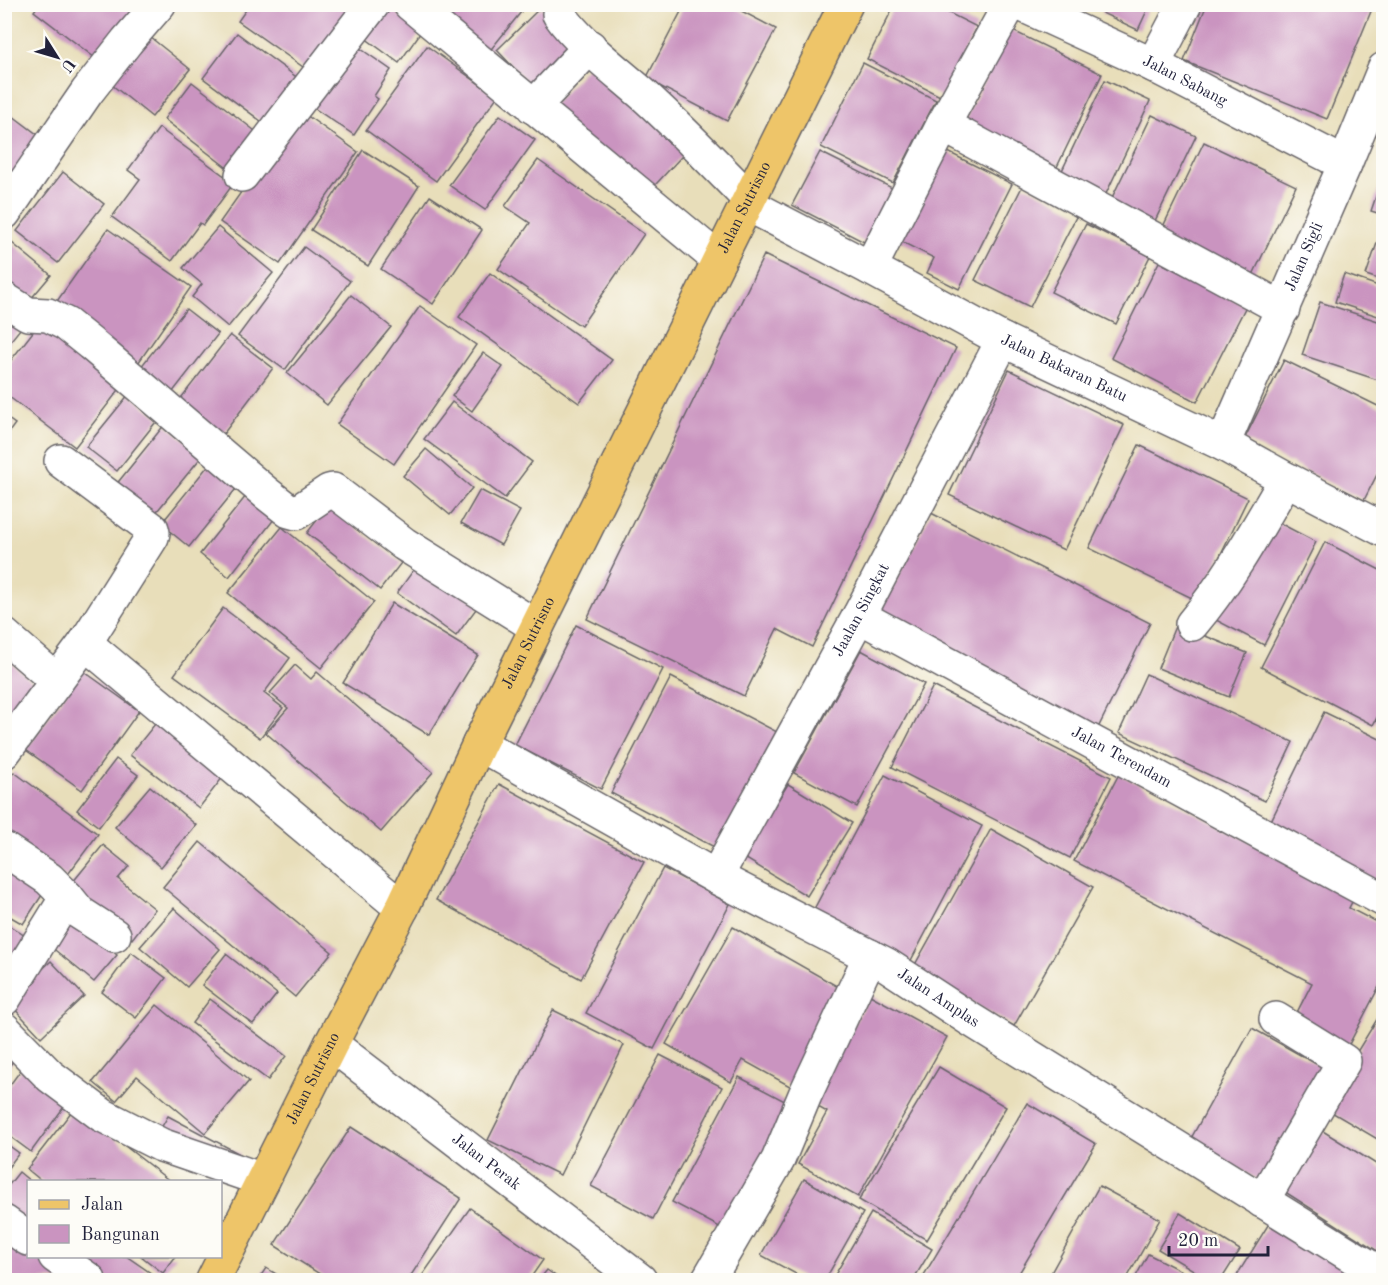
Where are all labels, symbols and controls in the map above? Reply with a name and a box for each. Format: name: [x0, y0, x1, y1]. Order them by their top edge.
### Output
north arrow: [27, 27, 87, 87]
street label: Jalan Sabang: [1140, 53, 1230, 110]
text: U: [57, 55, 78, 75]
street label: Jalan Sutrisno: [715, 159, 774, 256]
street label: Jalan Sigli: [1282, 220, 1326, 294]
street label: Jalan Bakaran Batu: [998, 332, 1130, 406]
street label: Jaalan Singkat: [830, 561, 893, 659]
street label: Jalan Sutrisno: [500, 595, 559, 692]
street label: Jalan Terendam: [1068, 724, 1174, 791]
street label: Jalan Amplas: [894, 966, 982, 1031]
street label: Jalan Sutrisno: [284, 1030, 343, 1127]
street label: Jalan Perak: [448, 1131, 523, 1194]
legend: [27, 1180, 222, 1258]
text: Jalan: [81, 1196, 123, 1214]
scale bar: [1169, 1219, 1268, 1257]
text: Bangunan: [81, 1226, 160, 1244]
text: 20 m: [1178, 1232, 1218, 1250]

